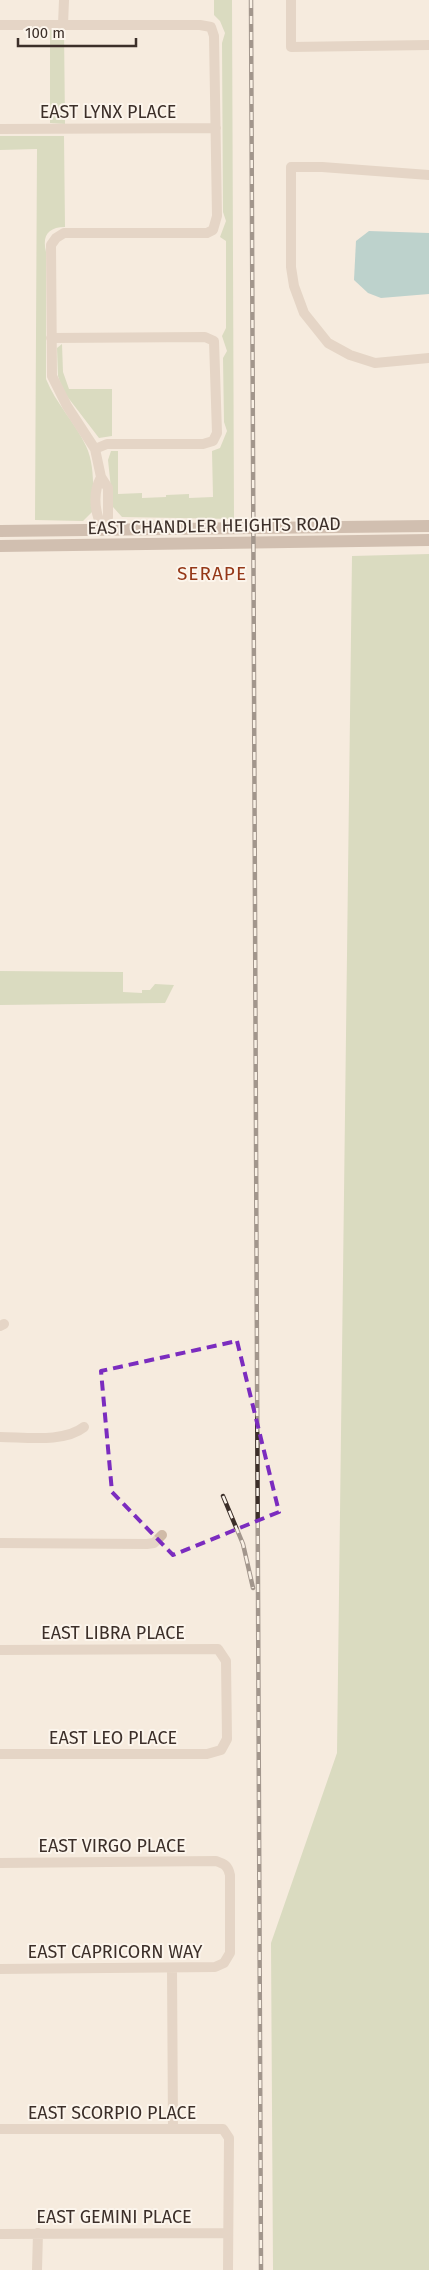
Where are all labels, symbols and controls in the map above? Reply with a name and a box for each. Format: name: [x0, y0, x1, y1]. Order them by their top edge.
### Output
scale bar: [18, 15, 135, 47]
text: 100 m: [25, 24, 65, 42]
street label: EAST LYNX PLACE: [40, 101, 176, 123]
street label: EAST CHANDLER HEIGHTS ROAD: [87, 513, 341, 539]
district label: SERAPE: [177, 562, 247, 585]
street label: EAST LIBRA PLACE: [41, 1622, 185, 1644]
street label: EAST LEO PLACE: [49, 1727, 177, 1749]
street label: EAST VIRGO PLACE: [38, 1835, 186, 1857]
street label: EAST CAPRICORN WAY: [28, 1941, 203, 1963]
street label: EAST SCORPIO PLACE: [28, 2102, 196, 2124]
street label: EAST GEMINI PLACE: [36, 2206, 192, 2228]

